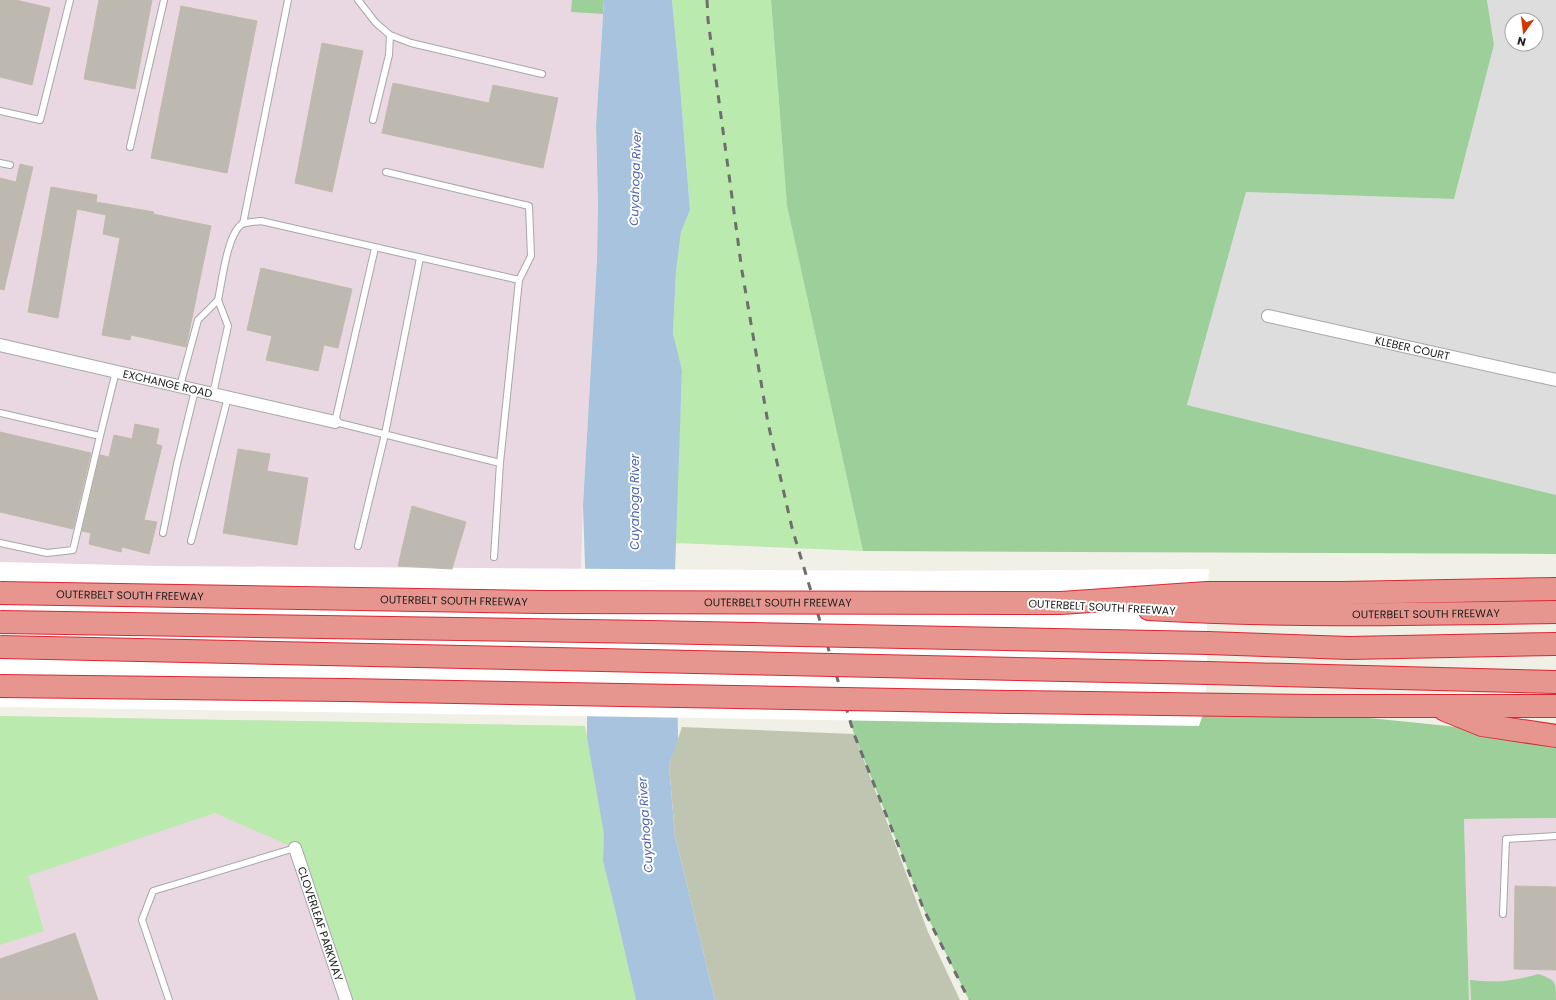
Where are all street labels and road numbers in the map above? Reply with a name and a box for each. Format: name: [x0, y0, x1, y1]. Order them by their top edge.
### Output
street label: KLEBER COURT: [1373, 332, 1452, 364]
street label: EXCHANGE ROAD: [121, 365, 214, 402]
street label: OUTERBELT SOUTH FREEWAY: [56, 586, 205, 604]
street label: OUTERBELT SOUTH FREEWAY: [380, 591, 528, 610]
street label: OUTERBELT SOUTH FREEWAY: [704, 594, 852, 611]
street label: OUTERBELT SOUTH FREEWAY: [1028, 595, 1177, 619]
street label: OUTERBELT SOUTH FREEWAY: [1352, 605, 1501, 622]
street label: CLOVERLEAF PARKWAY: [294, 865, 347, 984]

